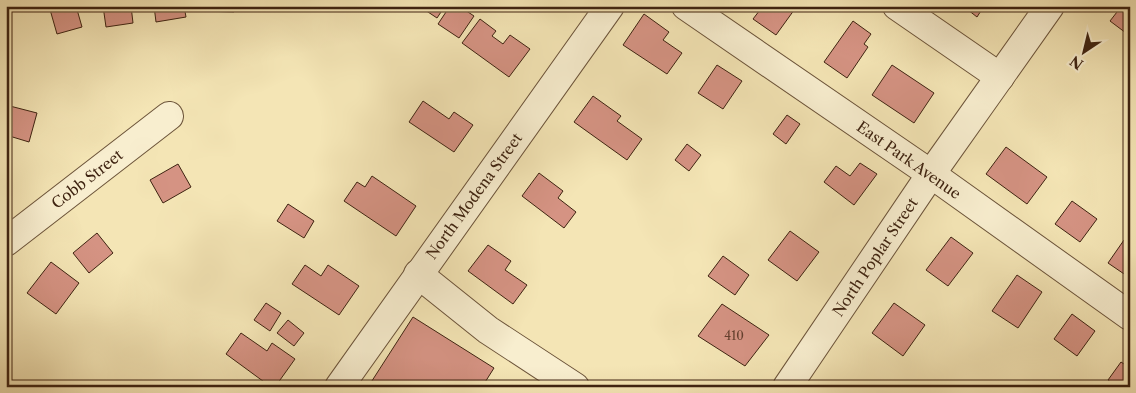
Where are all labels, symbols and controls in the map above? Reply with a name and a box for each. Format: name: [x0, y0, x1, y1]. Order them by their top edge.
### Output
north arrow: [1058, 28, 1108, 78]
text: N: [1066, 52, 1087, 74]
street label: East Park Avenue: [853, 117, 965, 203]
street label: North Modena Street: [422, 129, 527, 263]
street label: Cobb Street: [48, 145, 127, 213]
street label: North Poplar Street: [828, 193, 922, 320]
house number: 410: [724, 328, 744, 343]

